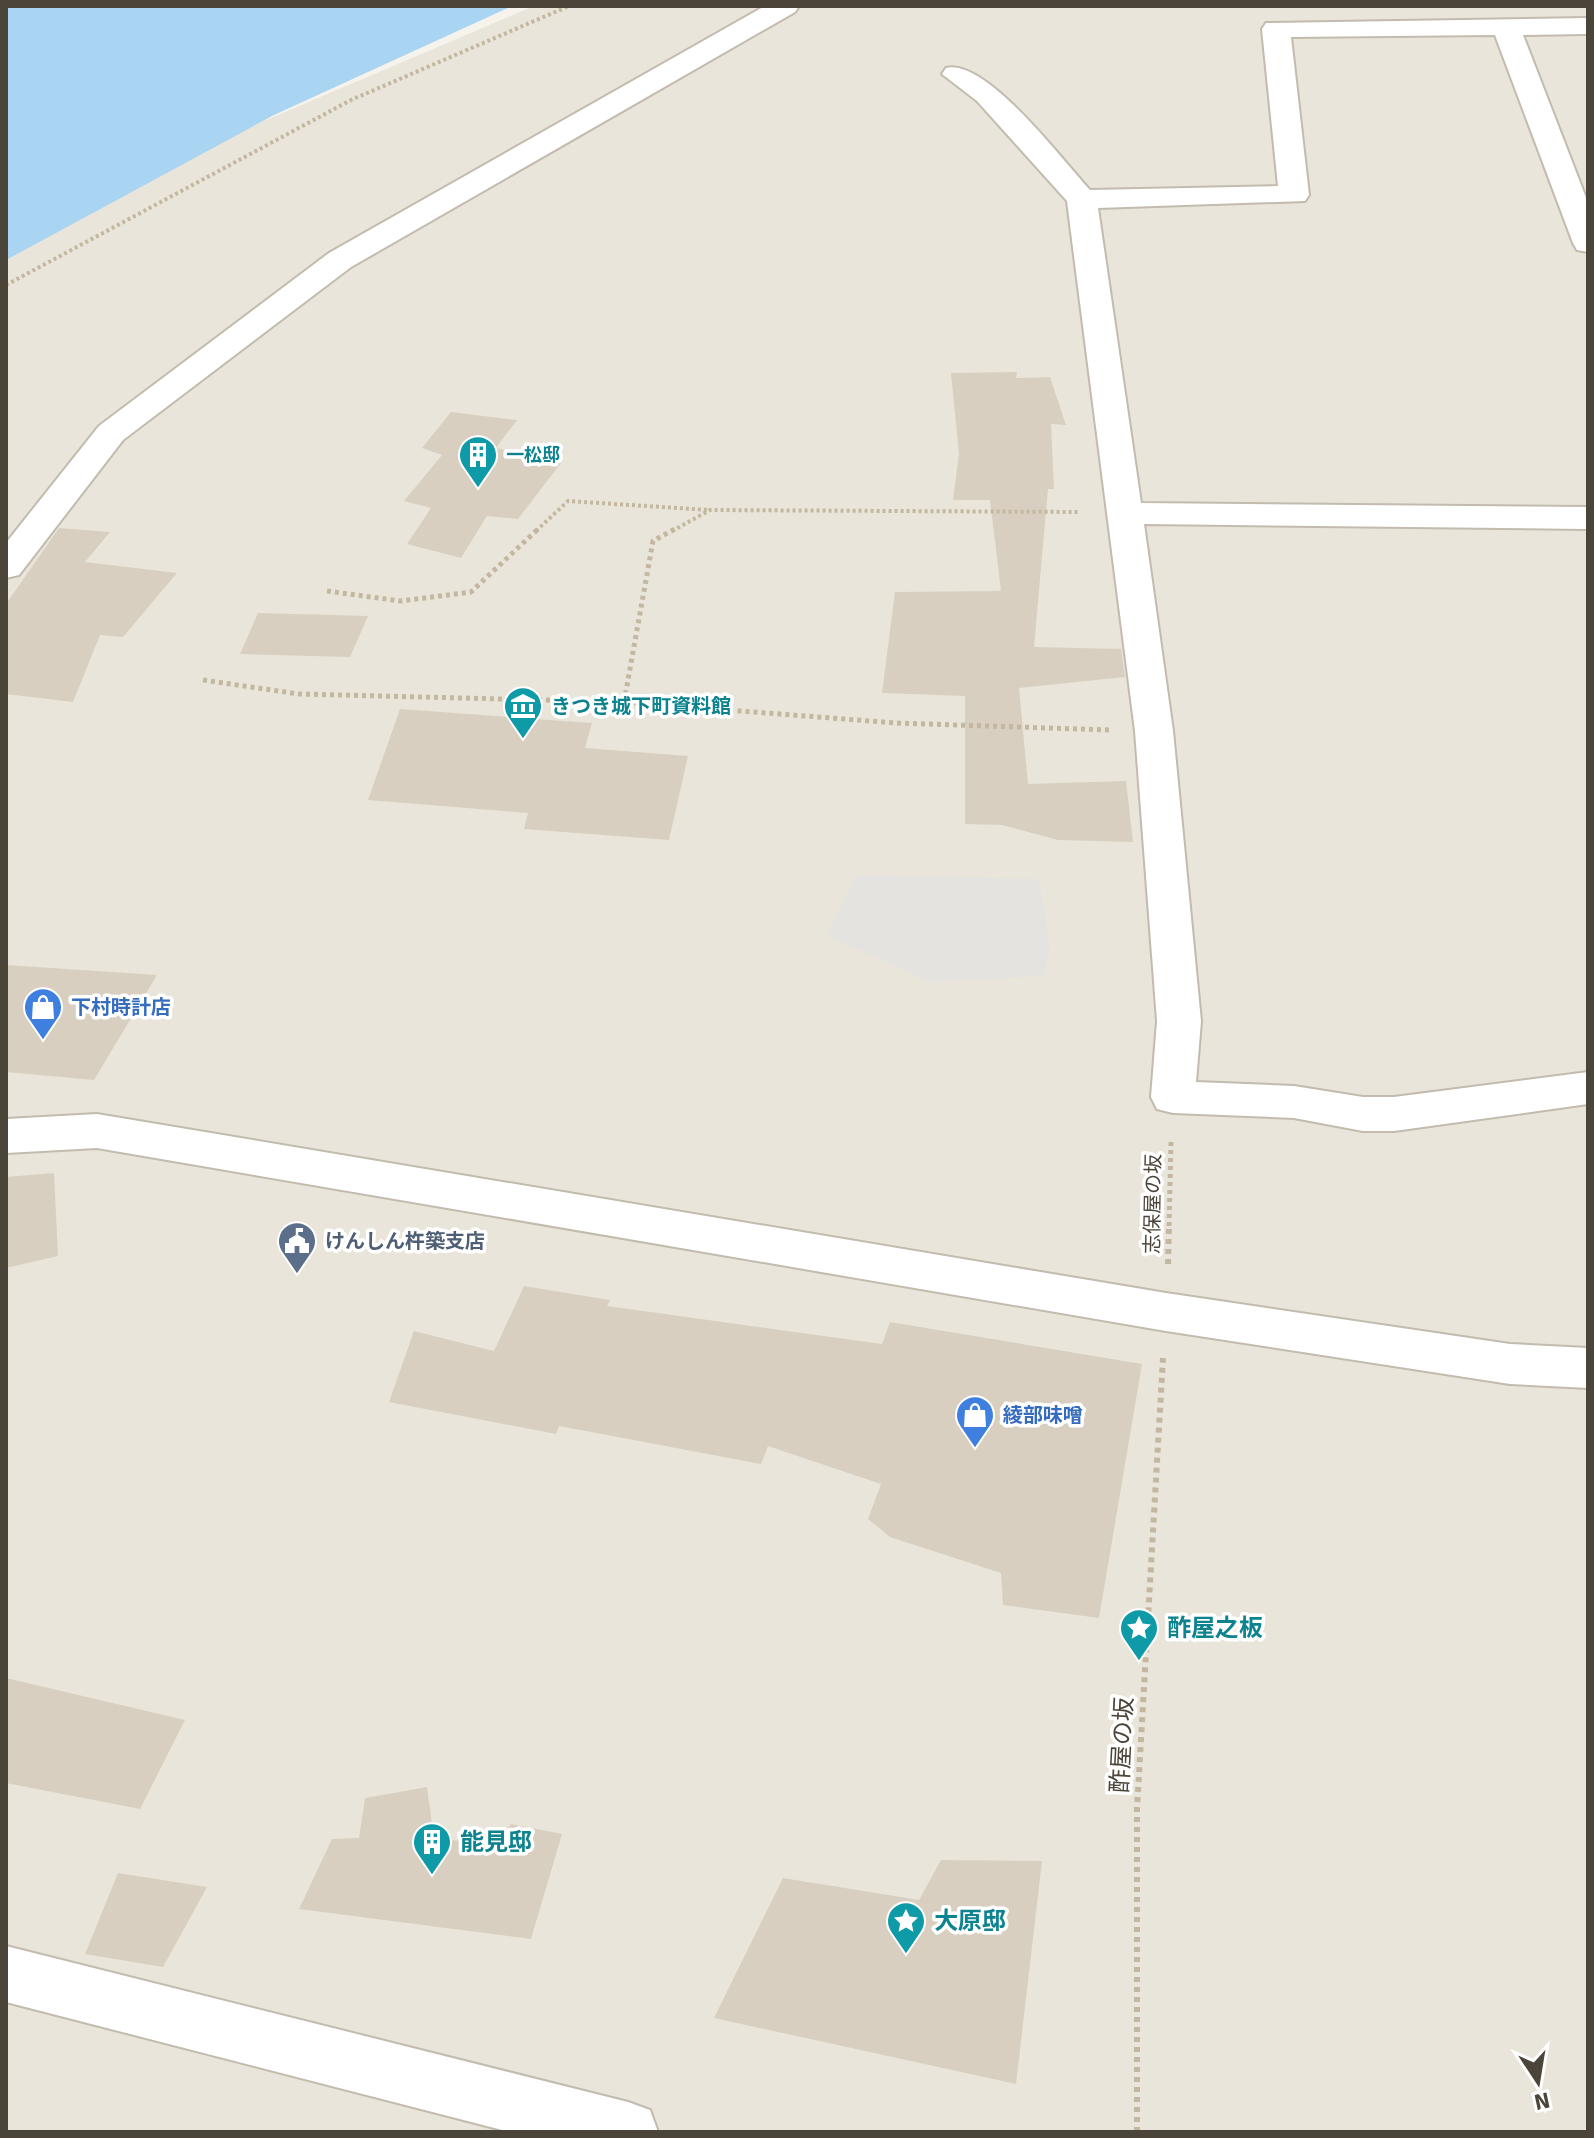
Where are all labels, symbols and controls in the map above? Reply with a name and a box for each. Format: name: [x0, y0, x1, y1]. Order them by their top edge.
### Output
building icon: 一松邸: [457, 434, 499, 489]
place label: 一松邸: [506, 444, 560, 466]
museum icon: きつき城下町資料館: [502, 685, 544, 740]
place label: きつき城下町資料館: [551, 694, 731, 719]
shop icon: 下村時計店: [22, 986, 64, 1041]
place label: 下村時計店: [71, 995, 171, 1020]
street label: 志保屋の坂: [1140, 1154, 1166, 1254]
public building icon: けんしん杵築支店: [276, 1220, 318, 1275]
place label: けんしん杵築支店: [325, 1229, 485, 1254]
shop icon: 綾部味噌: [954, 1394, 996, 1449]
place label: 綾部味噌: [1003, 1403, 1083, 1428]
place icon: 酢屋之板: [1118, 1607, 1160, 1662]
place label: 酢屋之板: [1167, 1613, 1263, 1643]
street label: 酢屋の坂: [1105, 1696, 1139, 1794]
building icon: 能見邸: [411, 1821, 453, 1876]
place label: 能見邸: [460, 1827, 532, 1857]
place icon: 大原邸: [885, 1900, 927, 1955]
place label: 大原邸: [934, 1906, 1006, 1936]
north arrow: [1498, 2042, 1578, 2122]
text: N: [1532, 2086, 1552, 2116]

